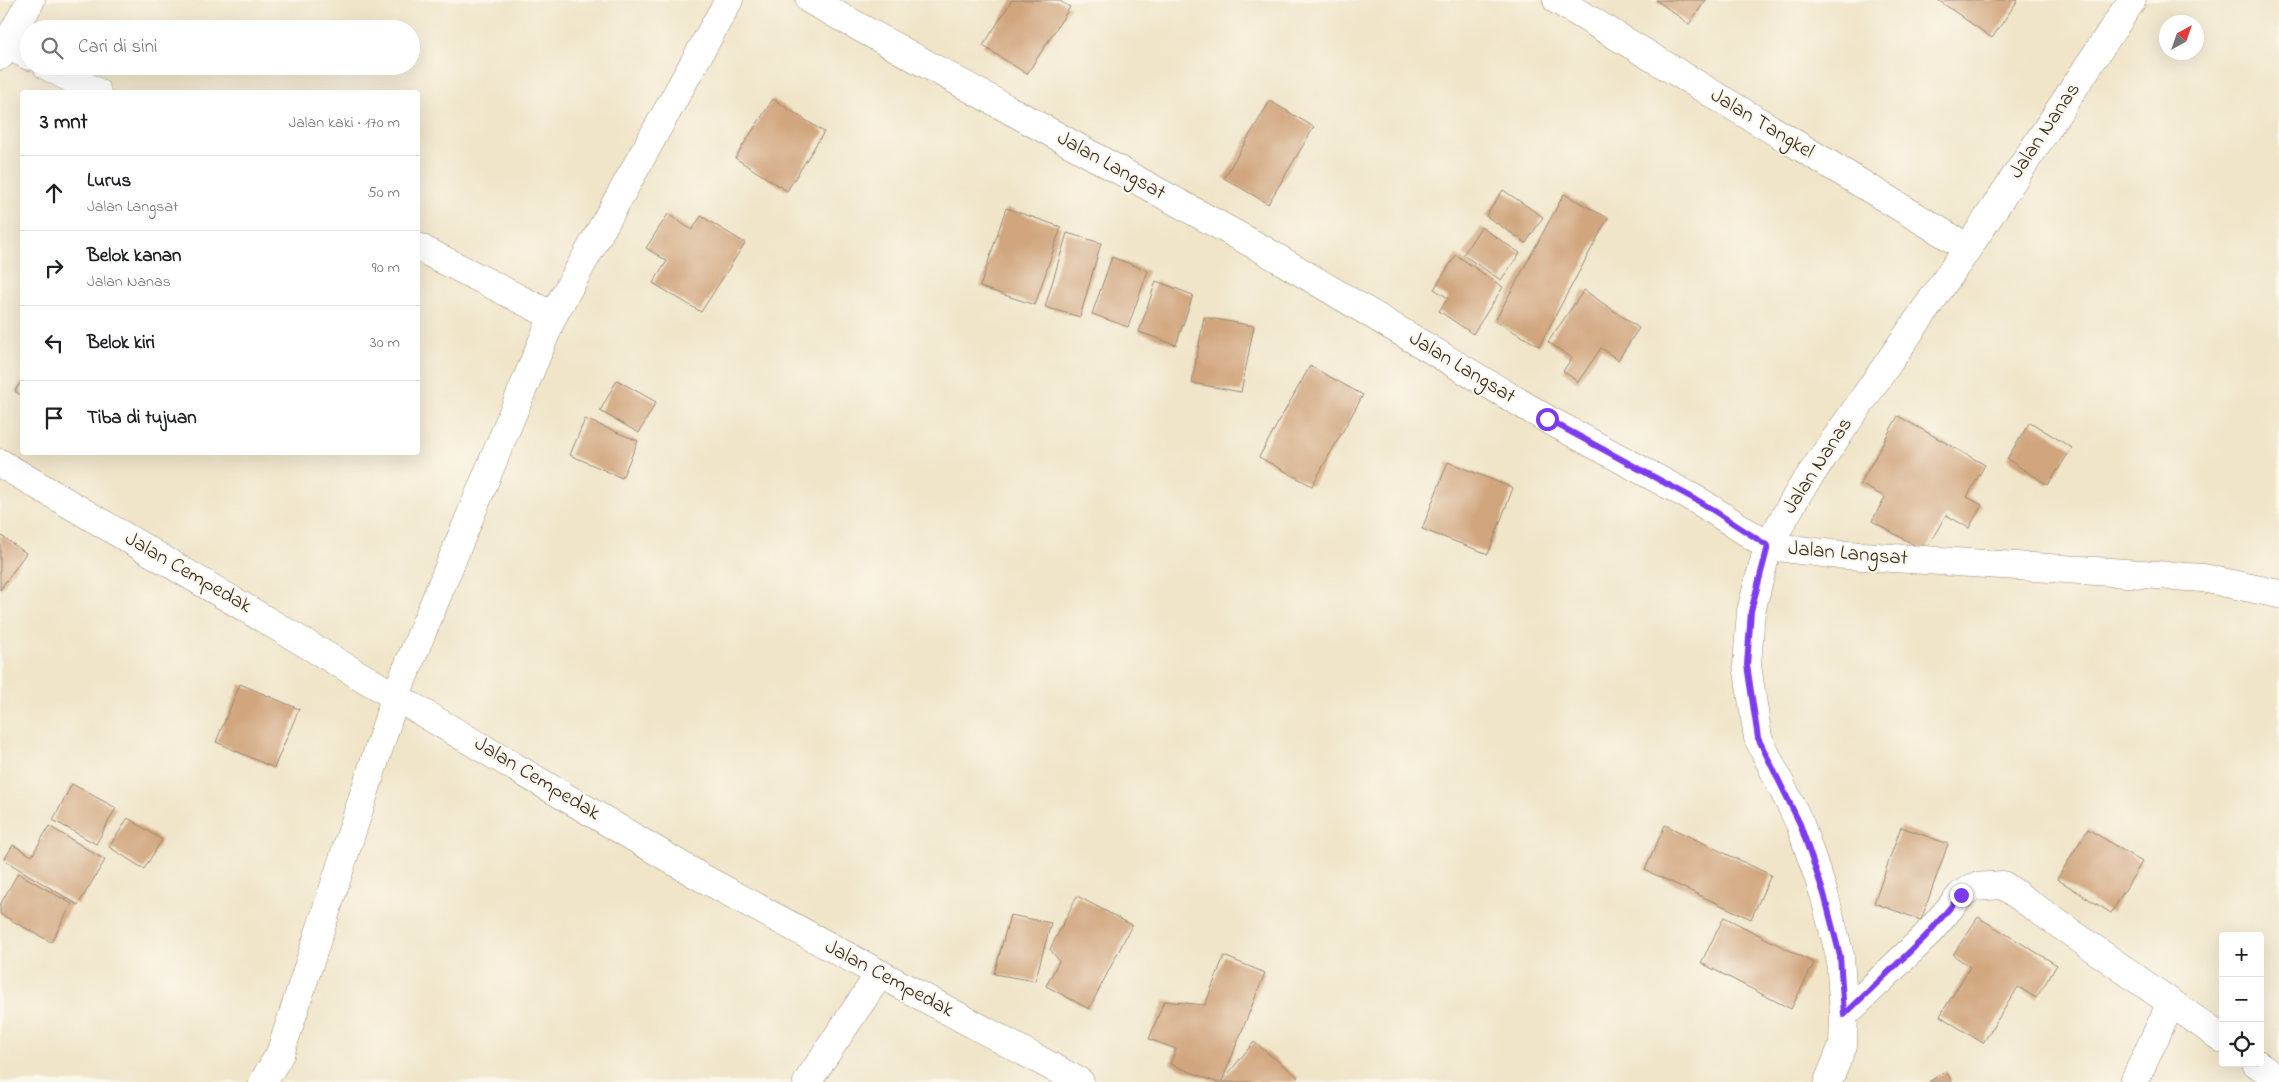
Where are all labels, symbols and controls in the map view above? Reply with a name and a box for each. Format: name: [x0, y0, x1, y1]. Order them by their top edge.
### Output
north arrow: [2159, 15, 2204, 60]
search box: [20, 20, 420, 75]
icon: search: [38, 34, 66, 62]
text: Cari di sini: [78, 34, 157, 61]
street label: Jalan Nanas: [2002, 77, 2088, 185]
street label: Jalan Tangkel: [1703, 81, 1820, 169]
text: 3 mnt: [40, 108, 88, 138]
text: Jalan kaki · 170 m: [288, 111, 400, 135]
street label: Jalan Langsat: [1050, 124, 1171, 210]
text: Lurus: [87, 168, 131, 195]
icon: ahead: [40, 179, 68, 207]
text: 50 m: [368, 181, 400, 205]
text: Jalan Langsat: [87, 195, 178, 219]
text: Belok kanan: [87, 243, 181, 270]
icon: right: [40, 254, 68, 282]
text: 90 m: [372, 256, 400, 280]
text: Jalan Nanas: [87, 270, 171, 294]
street label: Jalan Langsat: [1402, 324, 1521, 413]
icon: left: [40, 329, 68, 357]
text: Belok kiri: [87, 330, 155, 357]
text: 30 m: [370, 331, 400, 355]
icon: arrive: [40, 404, 68, 432]
text: Tiba di tujuan: [87, 405, 197, 432]
route start: [1536, 408, 1559, 431]
street label: Jalan Nanas: [1775, 412, 1861, 520]
street label: Jalan Cempedak: [119, 524, 258, 622]
street label: Jalan Langsat: [1787, 534, 1909, 576]
street label: Jalan Cempedak: [468, 729, 606, 829]
route end: [1950, 884, 1973, 907]
street label: Jalan Cempedak: [819, 932, 960, 1026]
map controls: [2219, 932, 2264, 1067]
button: +: [2219, 932, 2264, 977]
button: −: [2219, 977, 2264, 1022]
button: locate: [2219, 1022, 2264, 1067]

